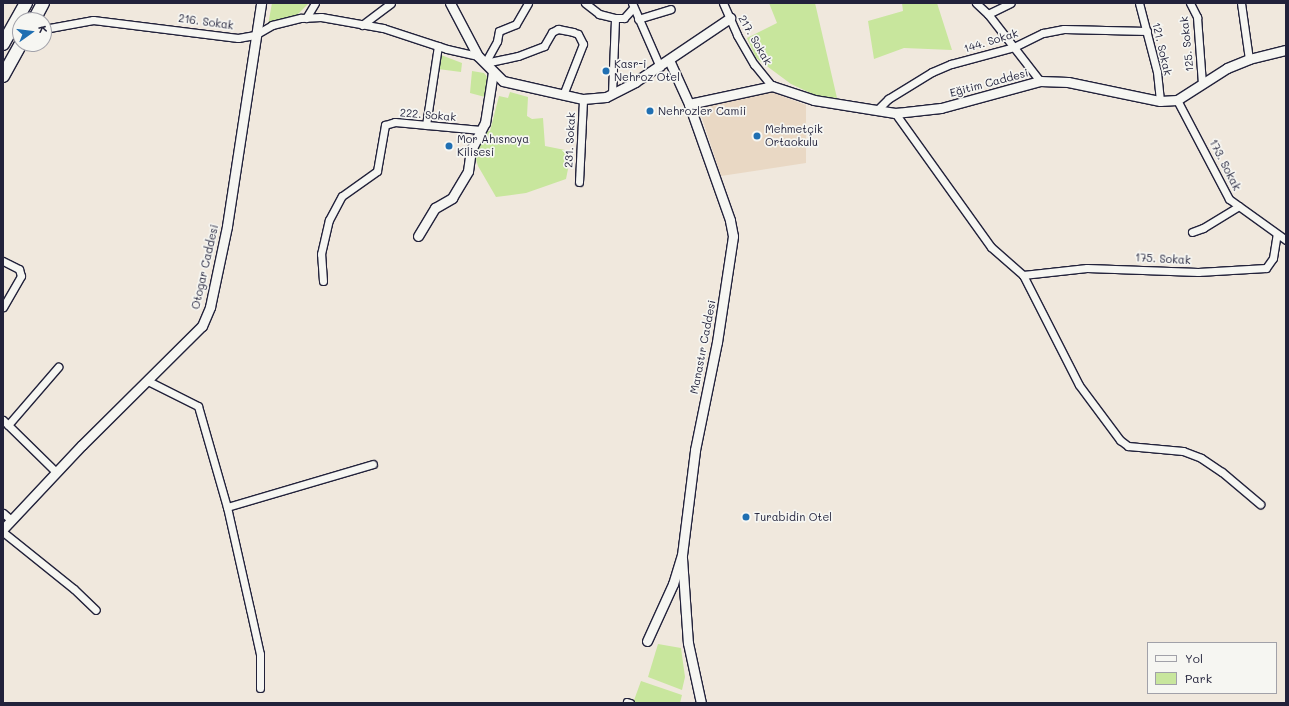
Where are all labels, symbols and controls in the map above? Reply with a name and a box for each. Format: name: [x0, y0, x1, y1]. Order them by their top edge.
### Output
north arrow: [12, 12, 52, 52]
street label: 216. Sokak: [177, 12, 235, 32]
street label: 217. Sokak: [735, 13, 775, 67]
street label: 125. Sokak: [1178, 16, 1196, 72]
street label: 121. Sokak: [1149, 21, 1175, 77]
text: K: [35, 24, 51, 35]
street label: 144. Sokak: [962, 27, 1020, 55]
place label: Kasr-i Nehroz Otel: [614, 58, 680, 84]
marker: Kasr-i Nehroz Otel: [601, 66, 611, 76]
street label: Eğitim Caddesi: [948, 66, 1030, 100]
place label: Nehrozler Camii: [658, 104, 746, 118]
street label: 222. Sokak: [399, 106, 457, 124]
marker: Nehrozler Camii: [645, 106, 655, 116]
street label: 231. Sokak: [562, 112, 578, 168]
place label: Mehmetçik Ortaokulu: [765, 123, 823, 149]
marker: Mehmetçik Ortaokulu: [752, 131, 762, 141]
place label: Mor Ahısnoya Kilisesi: [457, 133, 529, 159]
street label: 173. Sokak: [1207, 137, 1243, 193]
marker: Mor Ahısnoya Kilisesi: [444, 141, 454, 151]
street label: Otogar Caddesi: [189, 223, 221, 311]
street label: 175. Sokak: [1135, 251, 1191, 267]
street label: Manastır Caddesi: [687, 299, 719, 395]
place label: Turabidin Otel: [754, 510, 832, 524]
marker: Turabidin Otel: [741, 512, 751, 522]
legend: [1147, 642, 1277, 694]
text: Yol: [1185, 650, 1203, 666]
text: Park: [1185, 670, 1212, 686]

